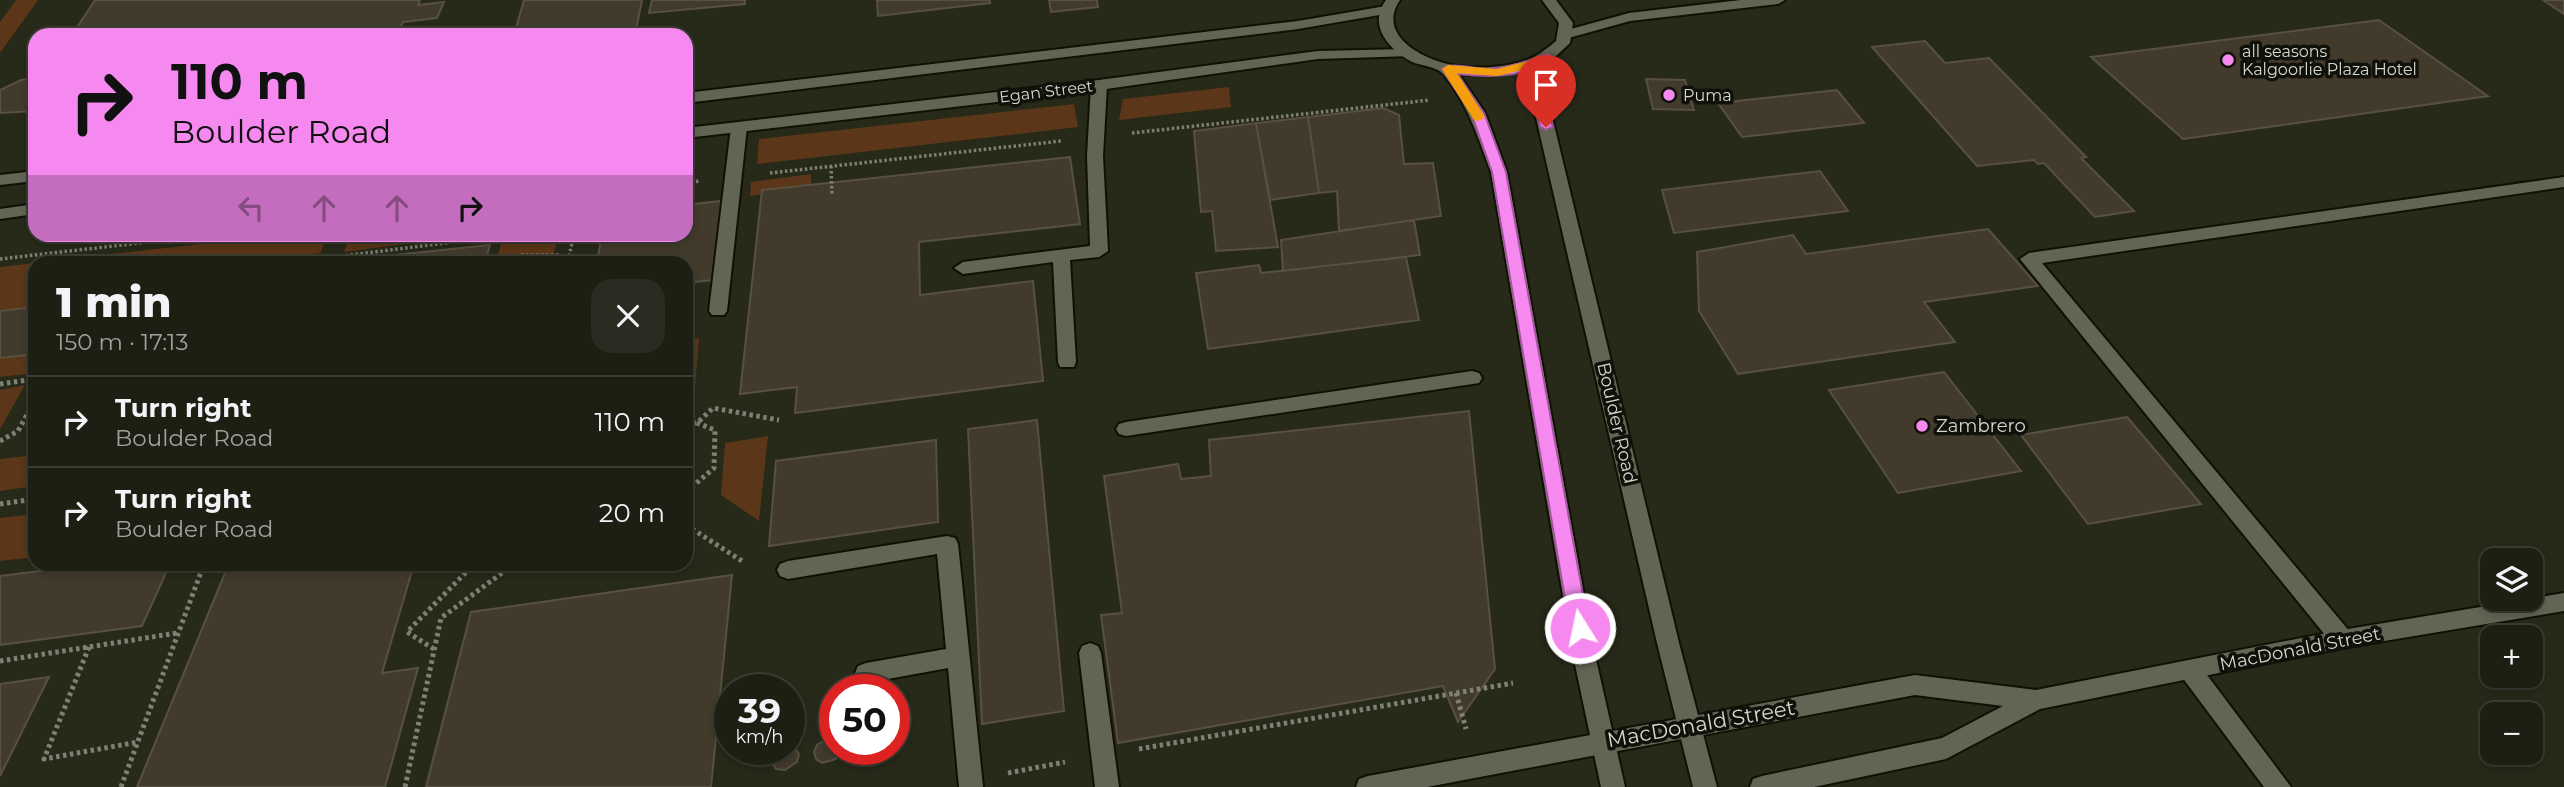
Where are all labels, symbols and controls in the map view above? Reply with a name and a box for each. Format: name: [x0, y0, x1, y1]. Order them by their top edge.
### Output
place label: all seasons Kalgoorlie Plaza Hotel: [2242, 42, 2417, 79]
text: 110 m: [171, 52, 308, 111]
marker: all seasons Kalgoorlie Plaza Hotel: [2220, 52, 2236, 68]
pin: [1516, 55, 1576, 127]
icon: right: [56, 56, 147, 147]
icon: arrive: [1527, 66, 1565, 104]
street label: Egan Street: [998, 76, 1095, 107]
place label: Puma: [1683, 86, 1732, 105]
marker: Puma: [1661, 87, 1677, 103]
text: Boulder Road: [171, 112, 391, 151]
icon: left: [232, 189, 270, 227]
icon: ahead: [305, 189, 343, 227]
icon: ahead: [378, 189, 416, 227]
icon: right: [451, 189, 489, 227]
text: 1 min: [56, 276, 172, 328]
button: close: [591, 279, 665, 353]
text: 150 m · 17:13: [56, 328, 188, 356]
street label: Boulder Road: [1592, 360, 1642, 486]
text: Turn right: [115, 392, 251, 424]
icon: right: [56, 403, 94, 441]
text: 110 m: [595, 406, 665, 438]
place label: Zambrero: [1936, 415, 2026, 437]
marker: Zambrero: [1914, 418, 1930, 434]
text: Boulder Road: [115, 424, 273, 452]
text: Turn right: [115, 483, 251, 515]
icon: right: [56, 494, 94, 532]
text: 20 m: [599, 497, 665, 529]
text: Boulder Road: [115, 515, 273, 543]
map controls: [2480, 548, 2543, 765]
button: layers: [2480, 548, 2543, 611]
position arrow: [1543, 591, 1617, 665]
street label: MacDonald Street: [2218, 623, 2382, 675]
button: +: [2480, 625, 2543, 688]
speed limit sign: 50: [819, 674, 910, 765]
text: 39: [738, 689, 781, 732]
street label: MacDonald Street: [1605, 695, 1797, 752]
button: −: [2480, 702, 2543, 765]
text: km/h: [735, 726, 784, 748]

